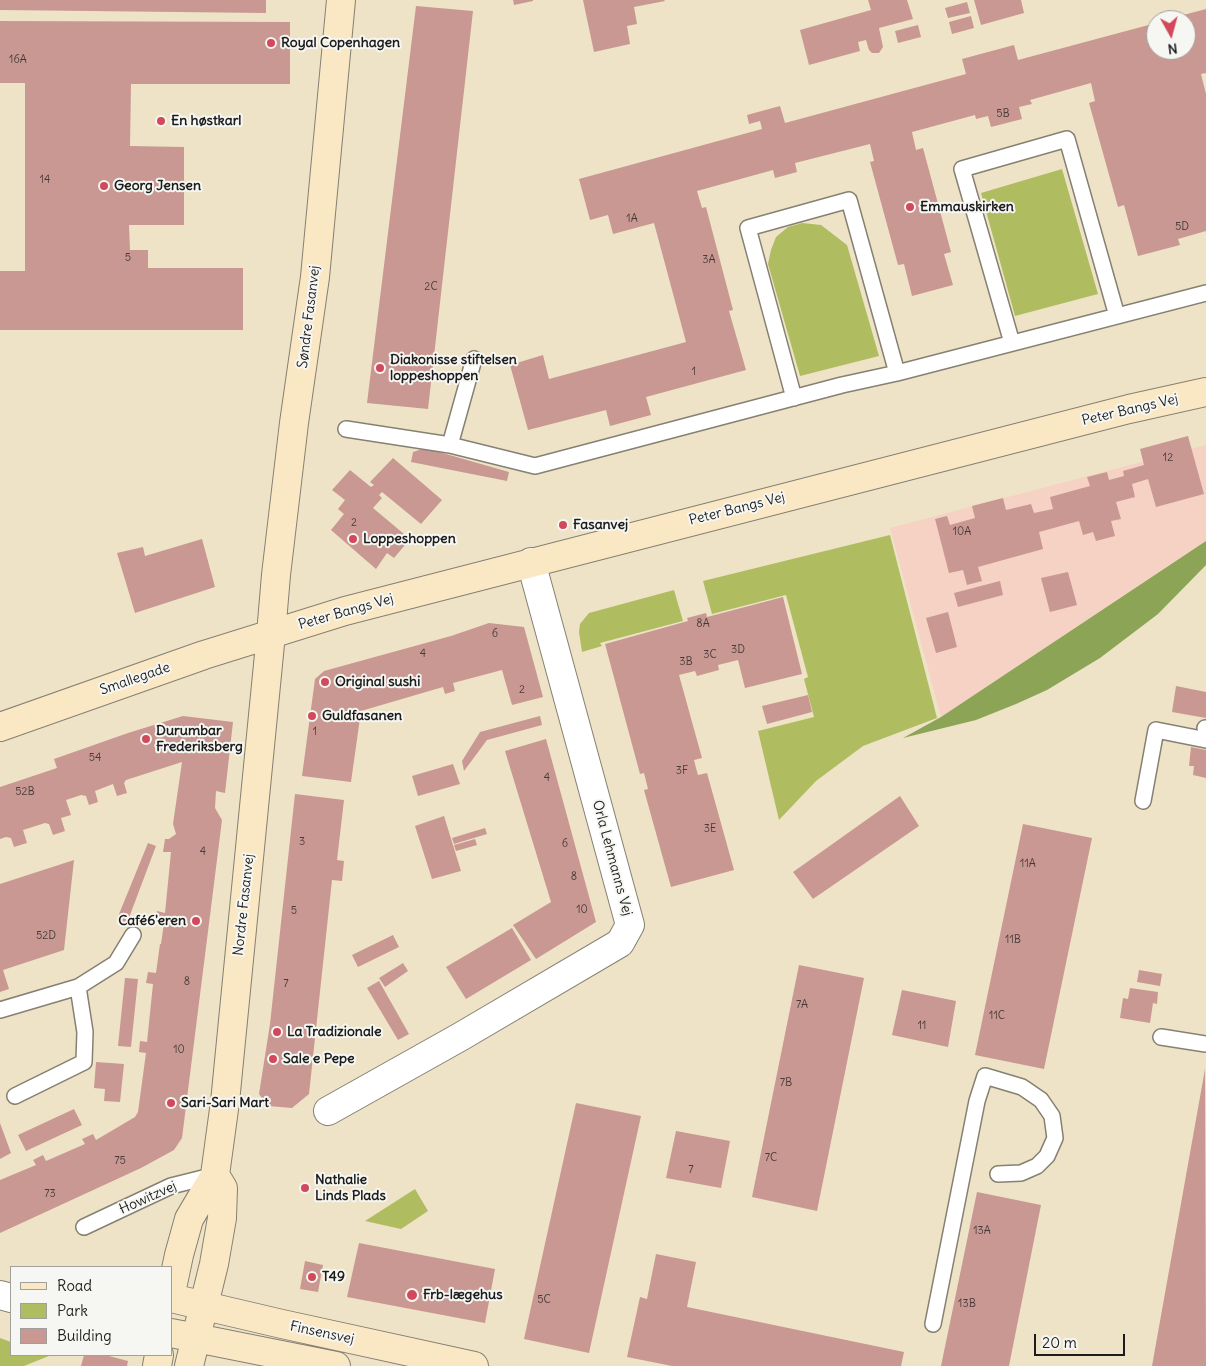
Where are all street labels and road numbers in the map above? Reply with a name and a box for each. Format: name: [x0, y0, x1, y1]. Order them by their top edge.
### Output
street label: Søndre Fasanvej: [294, 265, 324, 369]
street label: Peter Bangs Vej: [1080, 391, 1180, 429]
street label: Peter Bangs Vej: [687, 489, 787, 529]
street label: Peter Bangs Vej: [296, 590, 396, 634]
street label: Smallegade: [98, 659, 172, 699]
street label: Orla Lehmanns Vej: [589, 798, 635, 918]
street label: Nordre Fasanvej: [230, 853, 258, 957]
street label: Howitzvej: [117, 1178, 179, 1218]
street label: Finsensvej: [288, 1318, 356, 1348]

